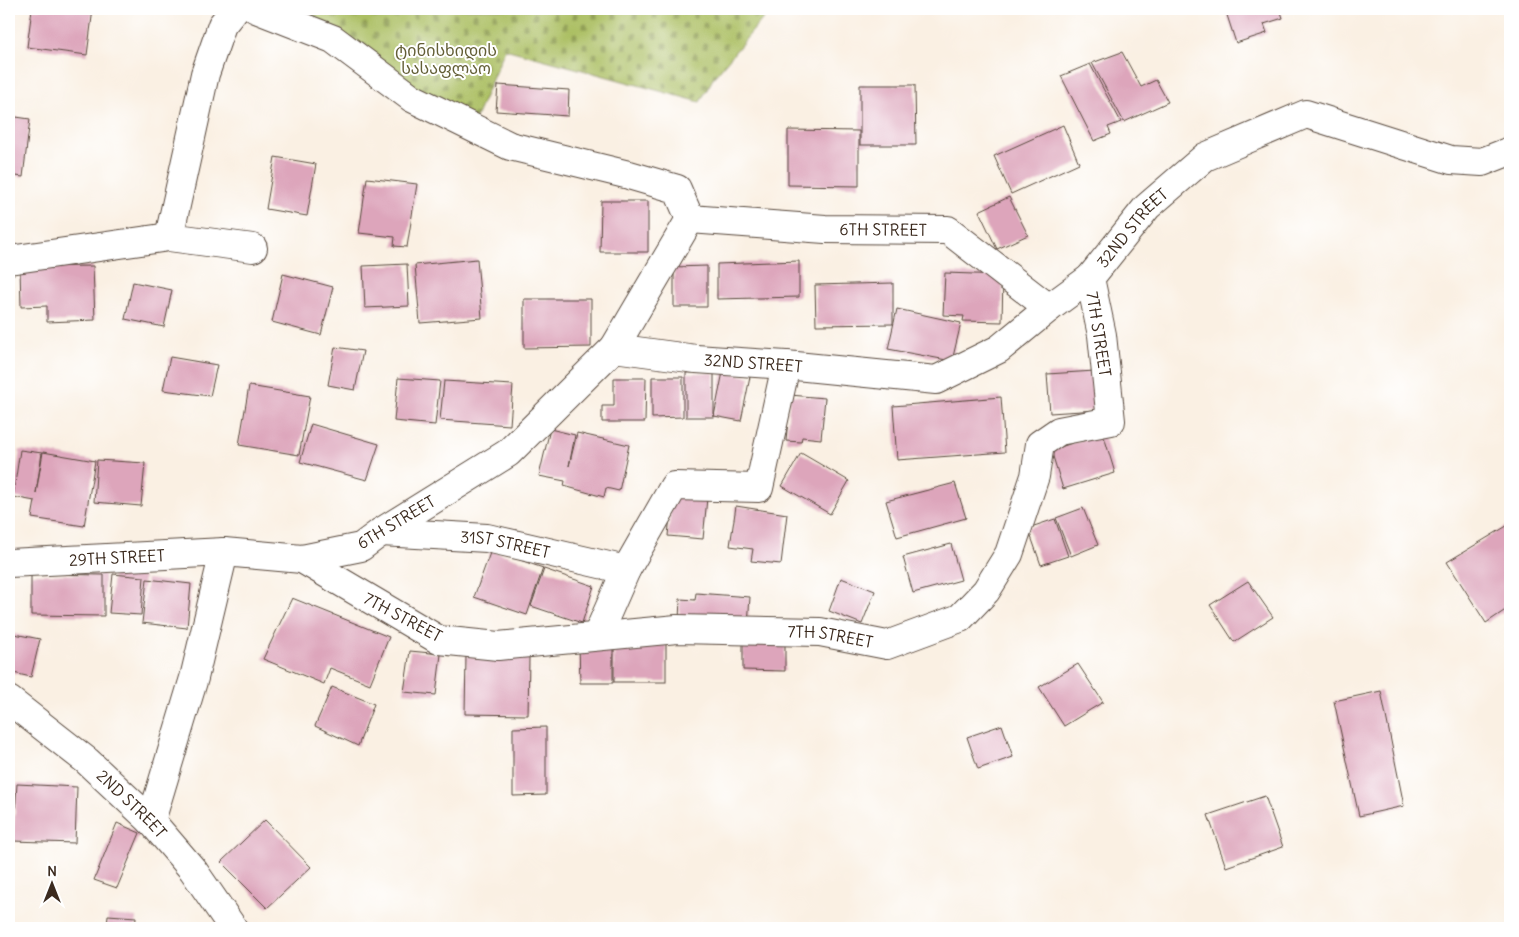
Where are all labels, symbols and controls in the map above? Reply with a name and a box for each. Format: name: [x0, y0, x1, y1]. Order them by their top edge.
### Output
park label: ტინისხიდის სასაფლაო: [395, 40, 497, 79]
street label: 32ND STREET: [1092, 184, 1172, 272]
street label: 6TH STREET: [839, 219, 927, 240]
street label: 7TH STREET: [1082, 290, 1116, 378]
street label: 32ND STREET: [703, 350, 803, 377]
street label: 6TH STREET: [353, 491, 439, 553]
street label: 31ST STREET: [460, 527, 552, 562]
street label: 29TH STREET: [68, 545, 165, 570]
street label: 7TH STREET: [360, 588, 446, 646]
street label: 7TH STREET: [787, 621, 875, 652]
street label: 2ND STREET: [93, 765, 171, 842]
north arrow: [28, 860, 78, 910]
text: N: [47, 862, 57, 880]

